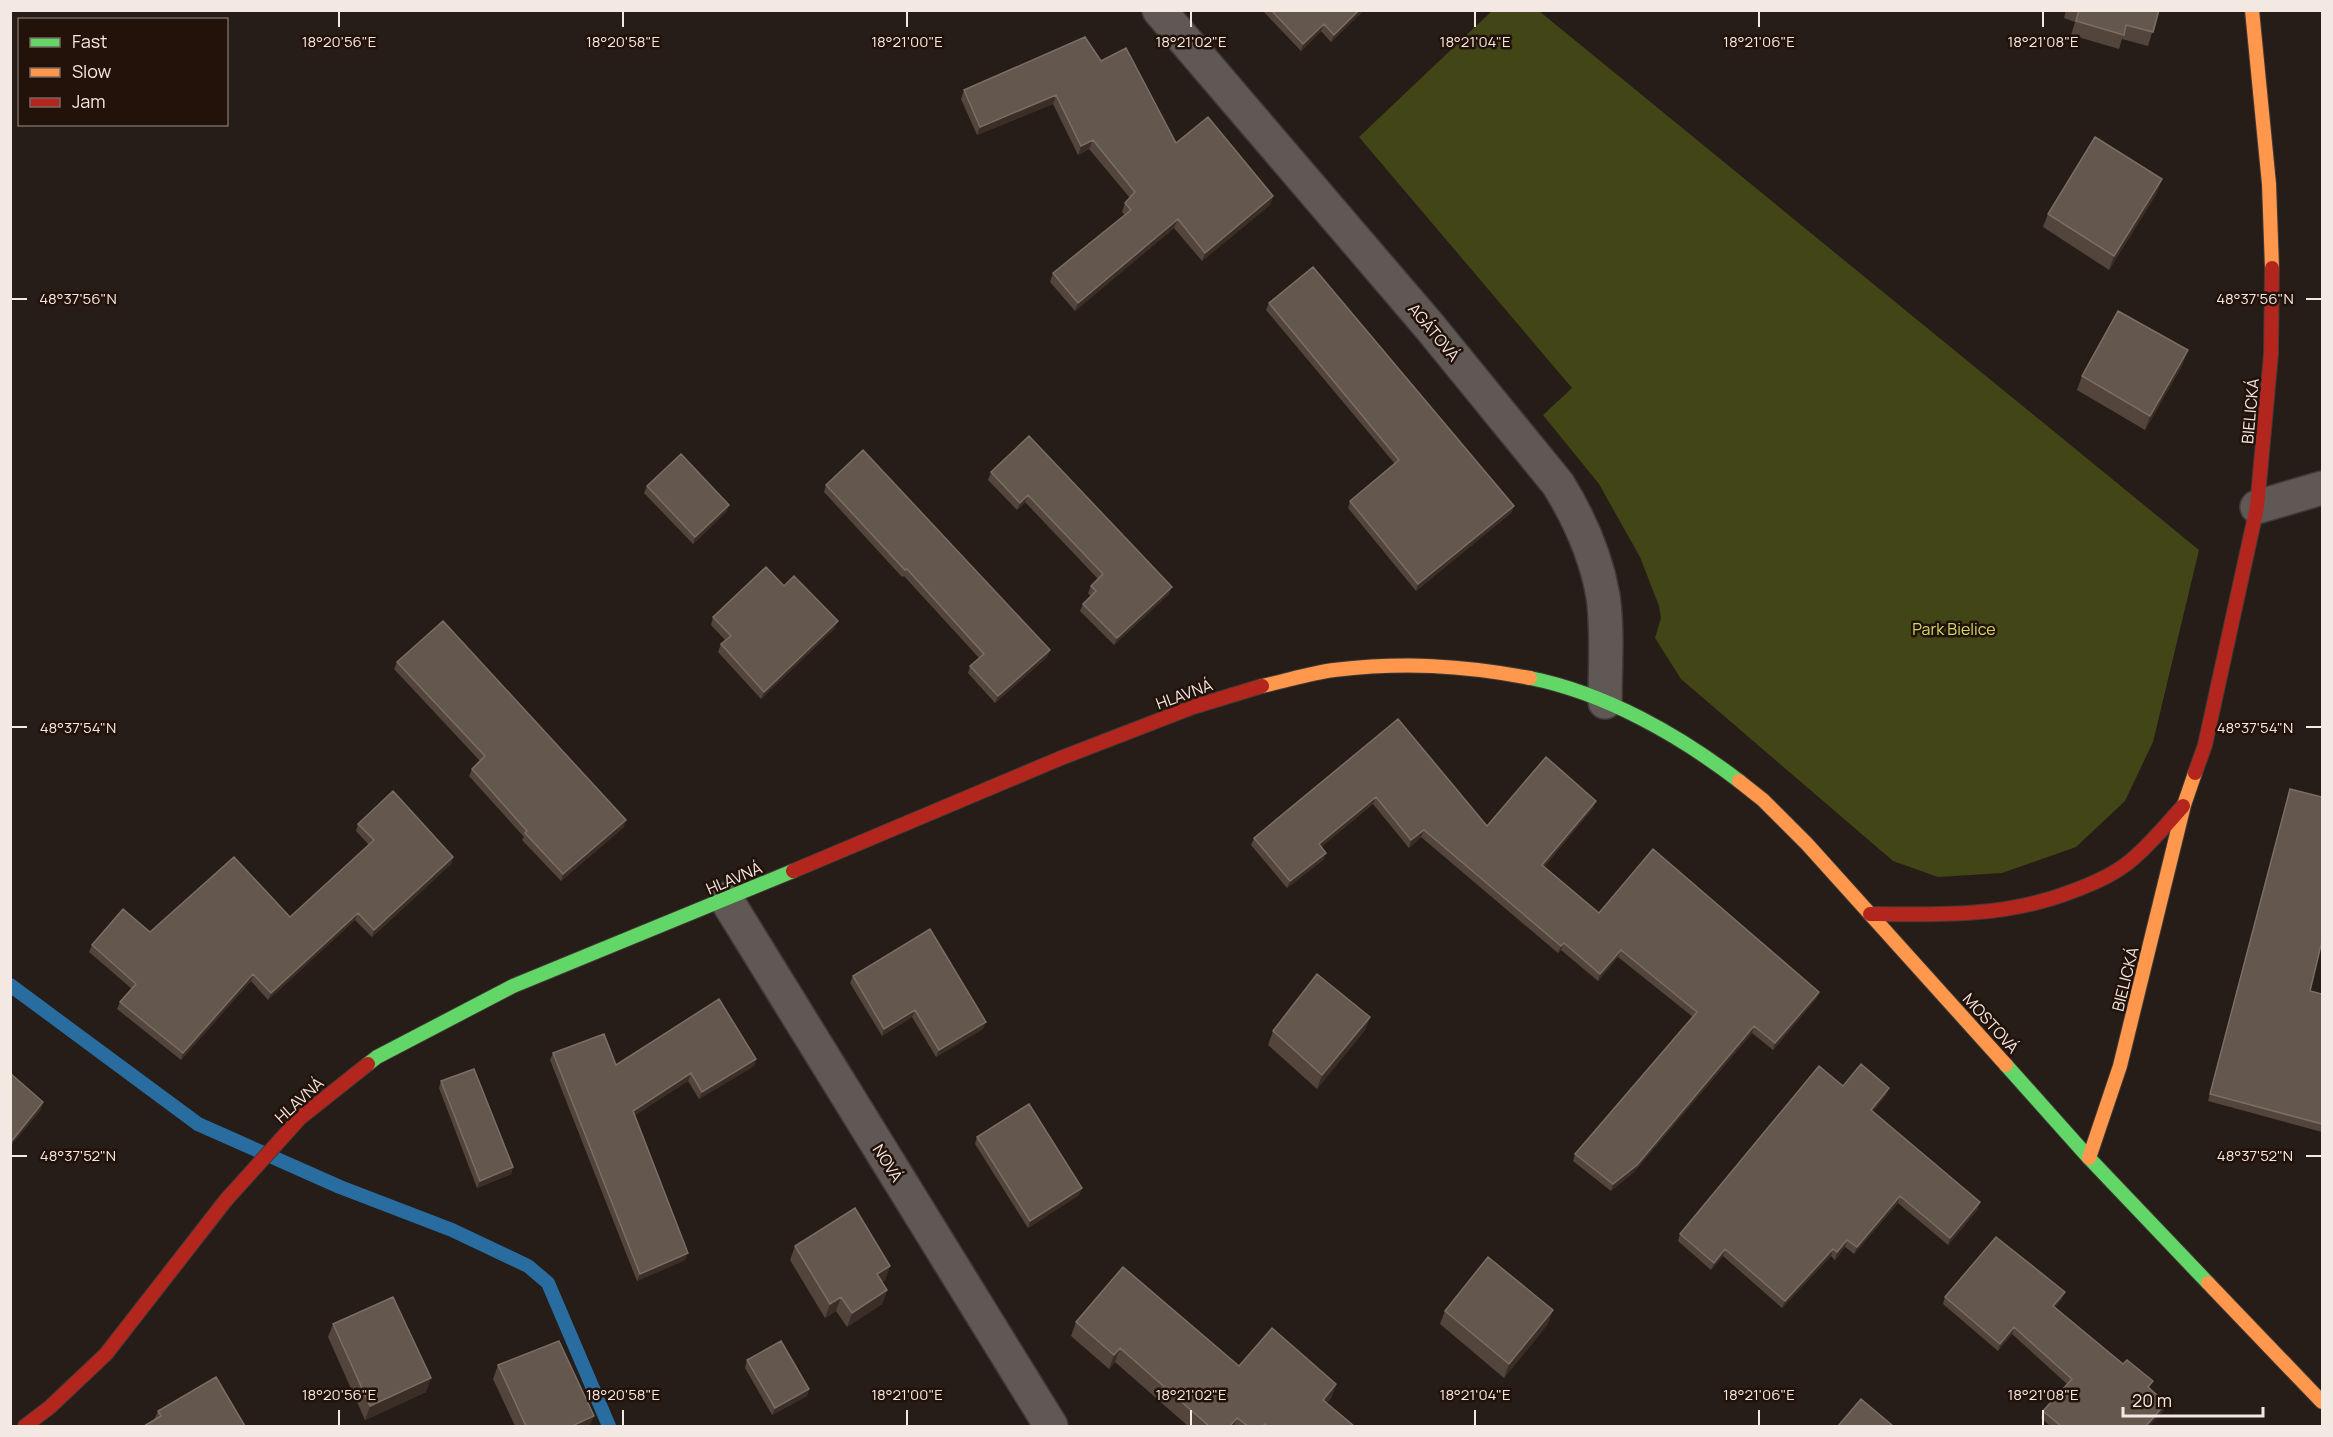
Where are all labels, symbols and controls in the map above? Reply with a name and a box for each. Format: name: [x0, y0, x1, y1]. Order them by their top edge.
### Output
legend: [18, 18, 228, 126]
text: Fast: [72, 29, 107, 53]
text: 18°20'56"E: [302, 31, 376, 52]
text: 18°20'58"E: [586, 31, 660, 52]
text: 18°21'00"E: [871, 31, 943, 52]
text: 18°21'02"E: [1155, 31, 1227, 52]
text: 18°21'04"E: [1440, 31, 1510, 52]
text: 18°21'06"E: [1723, 31, 1795, 52]
text: 18°21'08"E: [2007, 31, 2079, 52]
text: Slow: [72, 59, 112, 83]
text: Jam: [72, 89, 106, 113]
text: 48°37'56"N: [39, 288, 117, 309]
text: 48°37'56"N: [2216, 288, 2294, 309]
street label: AGÁTOVÁ: [1403, 298, 1465, 366]
street label: BIELICKÁ: [2236, 377, 2264, 445]
park label: Park Bielice: [1912, 618, 1996, 640]
street label: HLAVNÁ: [1153, 674, 1215, 714]
text: 48°37'54"N: [40, 717, 116, 738]
text: 48°37'54"N: [2217, 717, 2293, 738]
street label: HLAVNÁ: [703, 856, 765, 900]
street label: BIELICKÁ: [2106, 944, 2144, 1014]
street label: MOSTOVÁ: [1958, 988, 2024, 1058]
street label: HLAVNÁ: [270, 1072, 328, 1128]
street label: NOVÁ: [868, 1140, 908, 1186]
text: 48°37'52"N: [40, 1145, 116, 1166]
text: 48°37'52"N: [2217, 1145, 2293, 1166]
scale bar: [2123, 1380, 2262, 1418]
text: 18°20'56"E: [302, 1384, 376, 1405]
text: 18°20'58"E: [586, 1384, 660, 1405]
text: 18°21'00"E: [871, 1384, 943, 1405]
text: 18°21'02"E: [1155, 1384, 1227, 1405]
text: 18°21'04"E: [1440, 1384, 1510, 1405]
text: 18°21'06"E: [1723, 1384, 1795, 1405]
text: 18°21'08"E: [2007, 1384, 2079, 1405]
text: 20 m: [2132, 1388, 2172, 1412]

